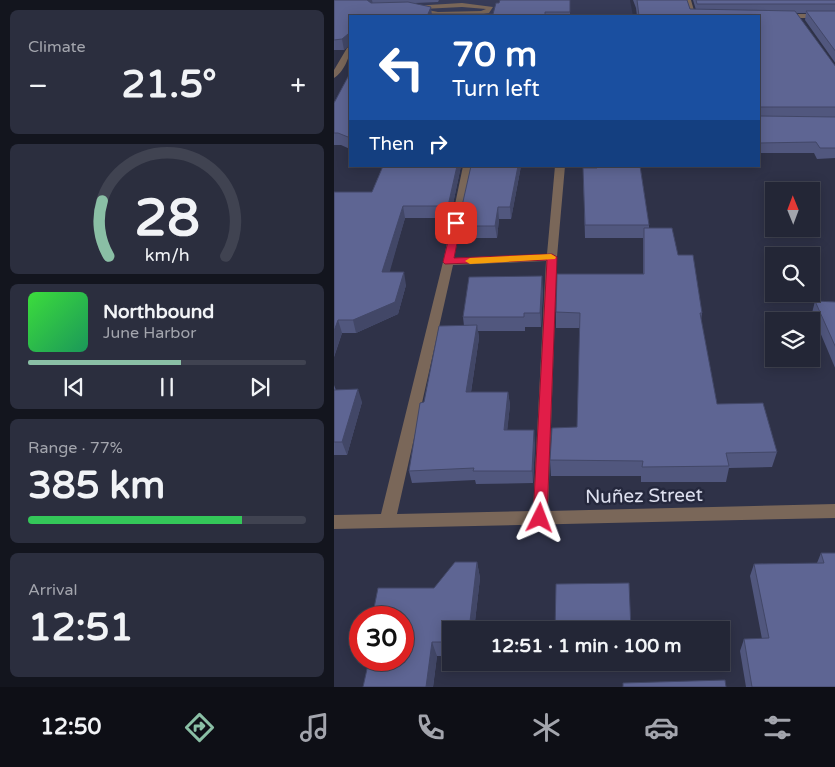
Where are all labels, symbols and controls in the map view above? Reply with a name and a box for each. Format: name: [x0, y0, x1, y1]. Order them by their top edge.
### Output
text: 70 m: [452, 34, 537, 76]
icon: left: [369, 35, 434, 100]
text: Climate: [28, 37, 86, 57]
text: 21.5°: [122, 62, 217, 108]
text: −: [28, 69, 48, 103]
text: +: [290, 69, 306, 103]
text: Turn left: [452, 76, 540, 102]
icon: right: [424, 130, 452, 158]
text: Then: [369, 133, 414, 155]
north arrow: [765, 182, 820, 238]
map controls: [765, 182, 820, 367]
text: 28: [134, 187, 200, 250]
pin: [435, 202, 477, 244]
icon: arrive: [442, 209, 470, 237]
text: km/h: [145, 245, 189, 266]
button: search: [765, 247, 820, 302]
text: Northbound: [103, 301, 214, 323]
button: layers: [765, 312, 820, 367]
text: June Harbor: [103, 323, 196, 343]
icon: previous: [60, 373, 88, 401]
icon: pause: [153, 373, 181, 401]
icon: next: [246, 373, 274, 401]
text: Range · 77%: [28, 438, 123, 458]
text: 385 km: [28, 463, 165, 509]
street label: Nuñez Street: [585, 484, 703, 508]
position arrow: [513, 491, 565, 543]
text: Arrival: [28, 580, 77, 600]
text: 12:51: [28, 605, 133, 651]
speed limit sign: 30: [349, 606, 414, 671]
text: 12:51 · 1 min · 100 m: [490, 635, 682, 657]
icon: directions: [182, 710, 217, 745]
icon: music: [297, 710, 332, 745]
icon: phone: [413, 710, 448, 745]
icon: climate: [529, 710, 564, 745]
icon: car: [644, 710, 679, 745]
icon: filters: [760, 710, 795, 745]
text: 12:50: [40, 714, 101, 740]

